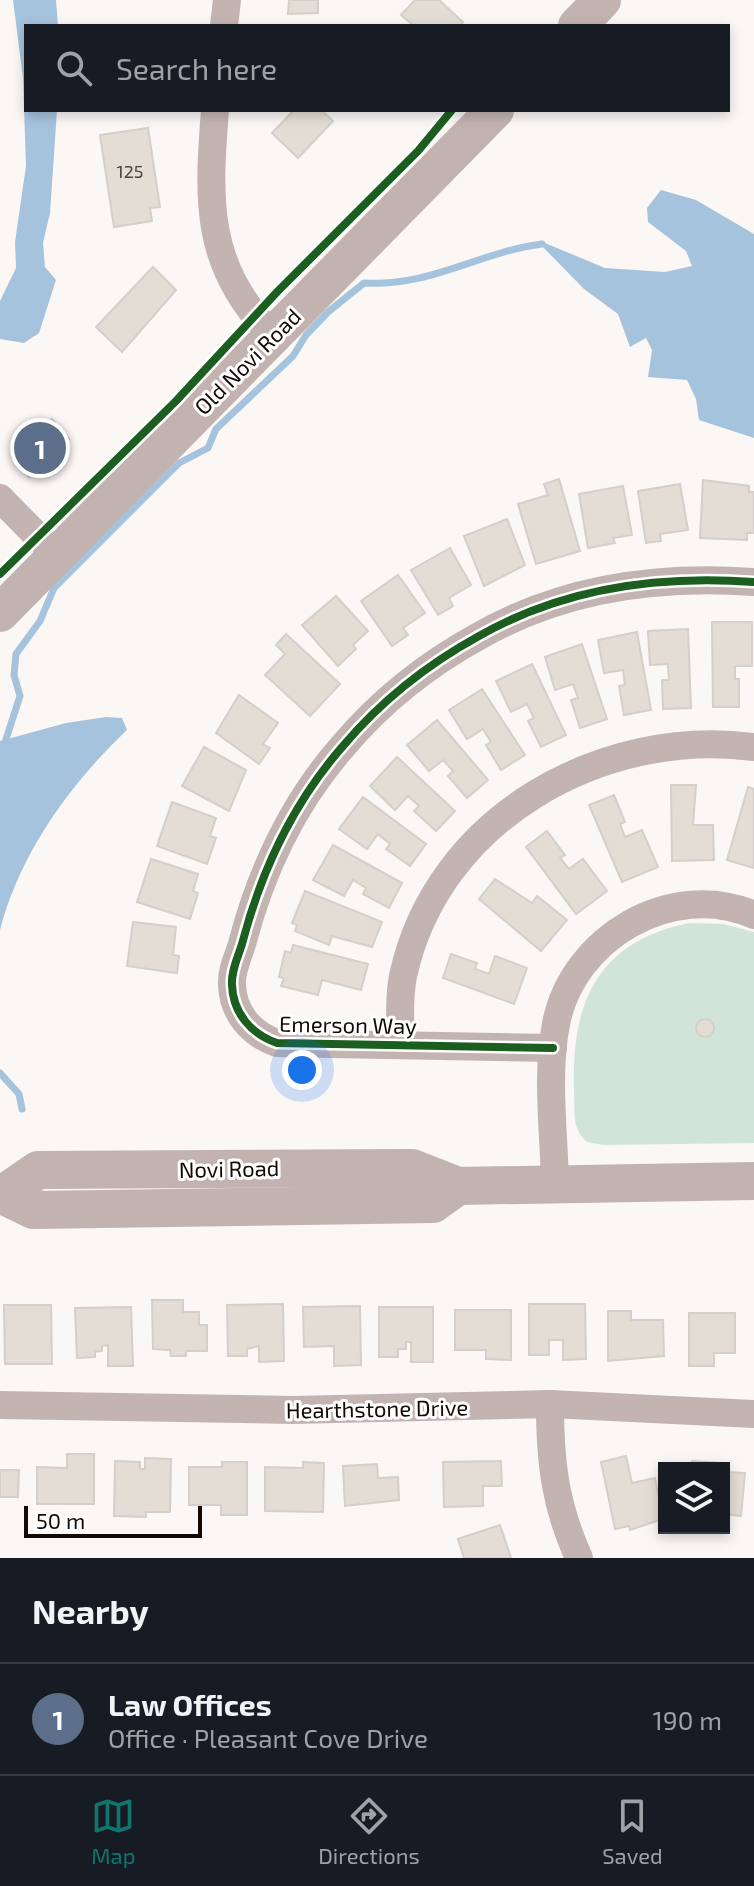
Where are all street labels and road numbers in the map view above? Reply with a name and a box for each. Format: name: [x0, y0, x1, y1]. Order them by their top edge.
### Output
street label: Old Novi Road: [189, 303, 305, 419]
street label: Emerson Way: [279, 1010, 417, 1038]
street label: Novi Road: [178, 1154, 280, 1182]
street label: Hearthstone Drive: [286, 1393, 468, 1423]

